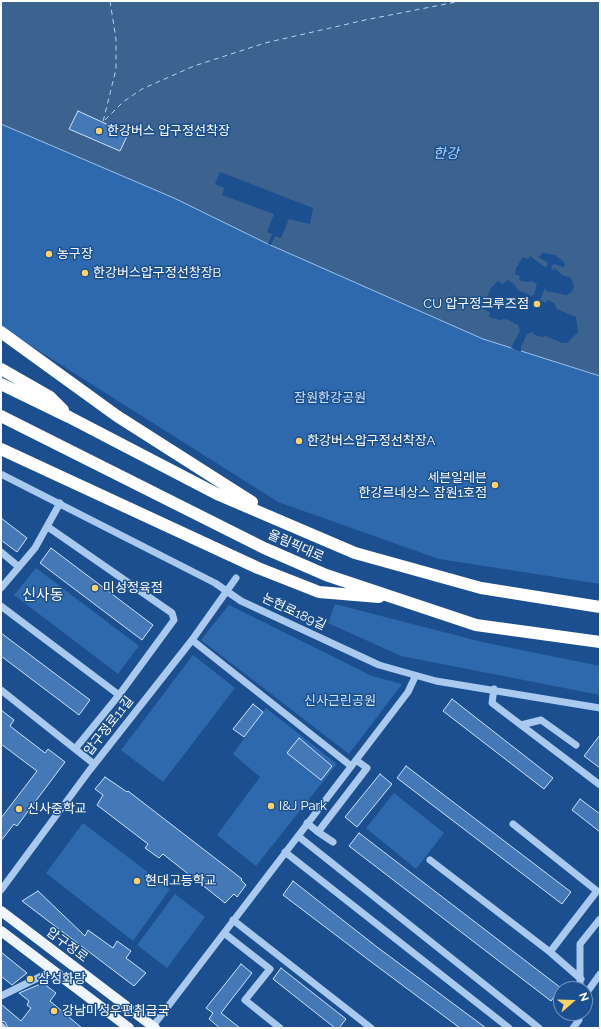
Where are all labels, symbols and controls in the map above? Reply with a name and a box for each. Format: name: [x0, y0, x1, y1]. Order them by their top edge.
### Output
place label: 한강버스 압구정선착장: [107, 123, 230, 139]
marker: 한강버스 압구정선착장: [94, 126, 104, 136]
water label: 한강: [433, 146, 459, 162]
place label: 농구장: [57, 246, 93, 262]
marker: 농구장: [44, 249, 54, 259]
place label: 한강버스압구정선창장B: [93, 265, 221, 281]
marker: 한강버스압구정선창장B: [80, 268, 90, 278]
place label: CU 압구정크루즈점: [423, 296, 529, 312]
marker: CU 압구정크루즈점: [532, 299, 542, 309]
park label: 잠원한강공원: [294, 390, 366, 406]
place label: 한강버스압구정선착장A: [307, 433, 435, 449]
marker: 한강버스압구정선착장A: [294, 436, 304, 446]
place label: 세븐일레븐 한강르네상스 잠원1호점: [359, 470, 487, 501]
marker: 세븐일레븐 한강르네상스 잠원1호점: [490, 480, 500, 490]
street label: 올림픽대로: [266, 527, 326, 565]
place label: 미성정육점: [103, 580, 163, 596]
marker: 미성정육점: [90, 583, 100, 593]
district label: 신사동: [22, 586, 64, 604]
street label: 논현로189길: [260, 590, 328, 634]
street label: 압구정로11길: [81, 693, 137, 759]
park label: 신사근린공원: [304, 693, 376, 709]
place label: I&J Park: [279, 798, 327, 814]
place label: 신사중학교: [27, 801, 87, 817]
marker: I&J Park: [266, 801, 276, 811]
marker: 신사중학교: [14, 804, 24, 814]
place label: 현대고등학교: [145, 873, 217, 889]
marker: 현대고등학교: [132, 876, 142, 886]
street label: 압구정로: [43, 924, 91, 966]
place label: 삼성화랑: [38, 971, 86, 987]
marker: 삼성화랑: [25, 974, 35, 984]
north arrow: [553, 981, 593, 1021]
text: N: [576, 991, 591, 1003]
place label: 강남미성우편취급국: [62, 1003, 170, 1019]
marker: 강남미성우편취급국: [49, 1006, 59, 1016]

